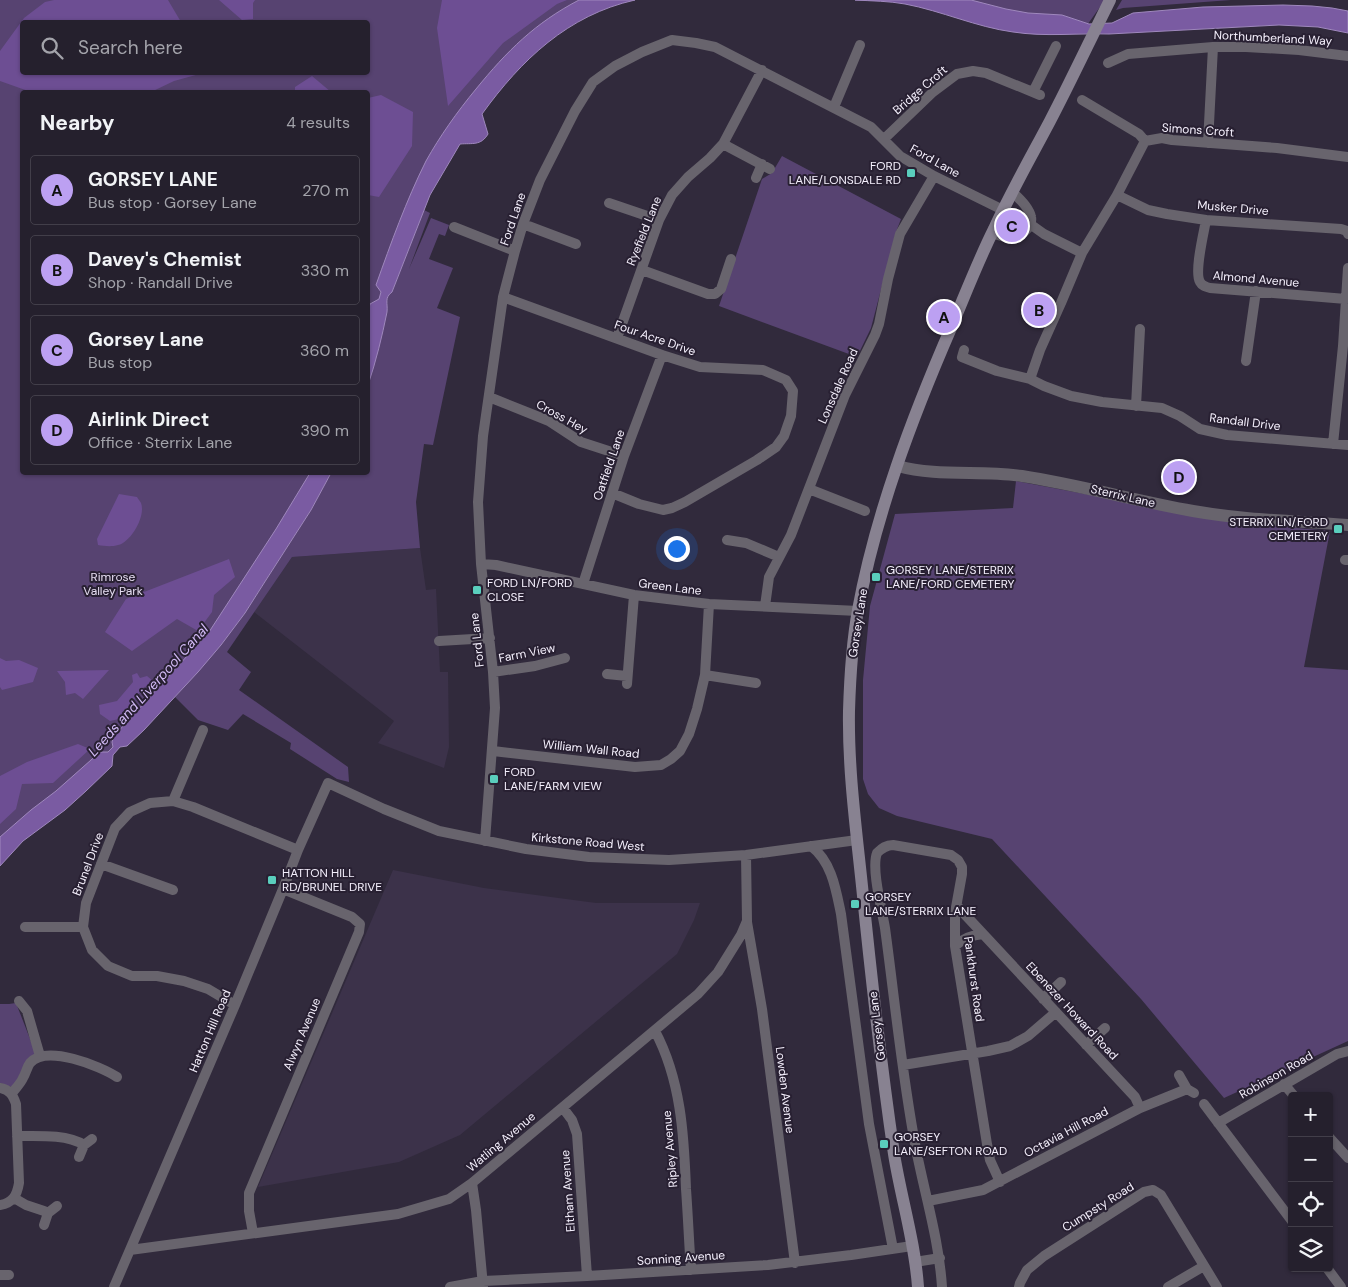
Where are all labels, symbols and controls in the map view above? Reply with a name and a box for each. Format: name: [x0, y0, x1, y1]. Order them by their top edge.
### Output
search box: [20, 20, 370, 75]
street label: Northumberland Way: [1213, 27, 1333, 49]
icon: search: [38, 34, 66, 62]
text: Search here: [78, 35, 183, 60]
street label: Bridge Croft: [889, 62, 951, 118]
text: Nearby: [40, 109, 114, 137]
text: 4 results: [286, 112, 350, 133]
street label: Simons Croft: [1161, 119, 1235, 141]
street label: Ford Lane: [907, 141, 963, 181]
place label: FORD LANE/LONSDALE RD: [789, 158, 901, 188]
text: GORSEY LANE: [88, 167, 218, 192]
marker: FORD LANE/LONSDALE RD: [905, 167, 917, 179]
text: A: [51, 180, 63, 201]
text: 270 m: [302, 180, 349, 201]
street label: Ford Lane: [497, 190, 530, 248]
text: Bus stop · Gorsey Lane: [88, 192, 257, 213]
street label: Ryefield Lane: [623, 194, 665, 268]
street label: Musker Drive: [1197, 197, 1269, 219]
pin: C: [996, 207, 1028, 245]
text: Davey's Chemist: [88, 247, 242, 272]
text: B: [52, 260, 62, 281]
text: 330 m: [301, 260, 349, 281]
street label: Almond Avenue: [1212, 267, 1300, 291]
text: Shop · Randall Drive: [88, 272, 233, 293]
pin: B: [1023, 291, 1055, 329]
pin: A: [928, 298, 960, 336]
street label: Four Acre Drive: [612, 317, 698, 359]
text: Gorsey Lane: [88, 327, 204, 352]
text: C: [51, 340, 63, 361]
text: 360 m: [300, 340, 349, 361]
street label: Lonsdale Road: [814, 346, 862, 426]
text: Bus stop: [88, 352, 152, 373]
street label: Cross Hey: [533, 396, 591, 438]
text: Airlink Direct: [88, 407, 209, 432]
street label: Randall Drive: [1209, 410, 1282, 434]
text: D: [51, 420, 63, 441]
text: 390 m: [301, 420, 349, 441]
street label: Oatfield Lane: [589, 427, 629, 503]
text: Office · Sterrix Lane: [88, 432, 232, 453]
pin: D: [1163, 458, 1195, 496]
street label: Sterrix Lane: [1089, 481, 1157, 511]
place label: STERRIX LN/FORD CEMETERY: [1229, 514, 1328, 544]
marker: STERRIX LN/FORD CEMETERY: [1332, 523, 1344, 535]
your location: [664, 536, 690, 562]
place label: GORSEY LANE/STERRIX LANE/FORD CEMETERY: [886, 562, 1015, 592]
park label: Rimrose Valley Park: [83, 569, 143, 599]
marker: GORSEY LANE/STERRIX LANE/FORD CEMETERY: [870, 571, 882, 583]
place label: FORD LN/FORD CLOSE: [487, 575, 572, 605]
street label: Green Lane: [637, 575, 703, 599]
marker: FORD LN/FORD CLOSE: [471, 584, 483, 596]
street label: Gorsey Lane: [845, 587, 871, 659]
street label: Ford Lane: [466, 612, 488, 668]
water label: Leeds and Liverpool Canal: [84, 620, 213, 760]
street label: Farm View: [497, 640, 557, 666]
street label: William Wall Road: [542, 736, 640, 762]
place label: FORD LANE/FARM VIEW: [504, 764, 602, 794]
marker: FORD LANE/FARM VIEW: [488, 773, 500, 785]
street label: Kirkstone Road West: [531, 829, 646, 855]
street label: Brunel Drive: [69, 830, 107, 898]
place label: HATTON HILL RD/BRUNEL DRIVE: [282, 865, 382, 895]
marker: HATTON HILL RD/BRUNEL DRIVE: [266, 874, 278, 886]
place label: GORSEY LANE/STERRIX LANE: [865, 889, 976, 919]
marker: GORSEY LANE/STERRIX LANE: [849, 898, 861, 910]
street label: Pankhurst Road: [960, 935, 988, 1023]
street label: Ebenezer Howard Road: [1022, 959, 1122, 1063]
street label: Hatton Hill Road: [185, 987, 235, 1075]
street label: Gorsey Lane: [865, 990, 889, 1062]
street label: Alwyn Avenue: [280, 995, 325, 1073]
street label: Lowden Avenue: [772, 1046, 798, 1134]
street label: Robinson Road: [1236, 1047, 1316, 1103]
map controls: [1288, 1092, 1333, 1272]
button: +: [1288, 1092, 1333, 1137]
street label: Octavia Hill Road: [1021, 1103, 1111, 1161]
street label: Watling Avenue: [463, 1108, 539, 1176]
street label: Ripley Avenue: [659, 1110, 681, 1188]
place label: GORSEY LANE/SEFTON ROAD: [894, 1129, 1007, 1159]
button: −: [1288, 1137, 1333, 1182]
marker: GORSEY LANE/SEFTON ROAD: [878, 1138, 890, 1150]
street label: Eltham Avenue: [557, 1149, 579, 1233]
street label: Cumpsty Road: [1059, 1179, 1137, 1235]
button: locate: [1288, 1182, 1333, 1227]
button: layers: [1288, 1227, 1333, 1272]
street label: Sonning Avenue: [636, 1247, 726, 1269]

